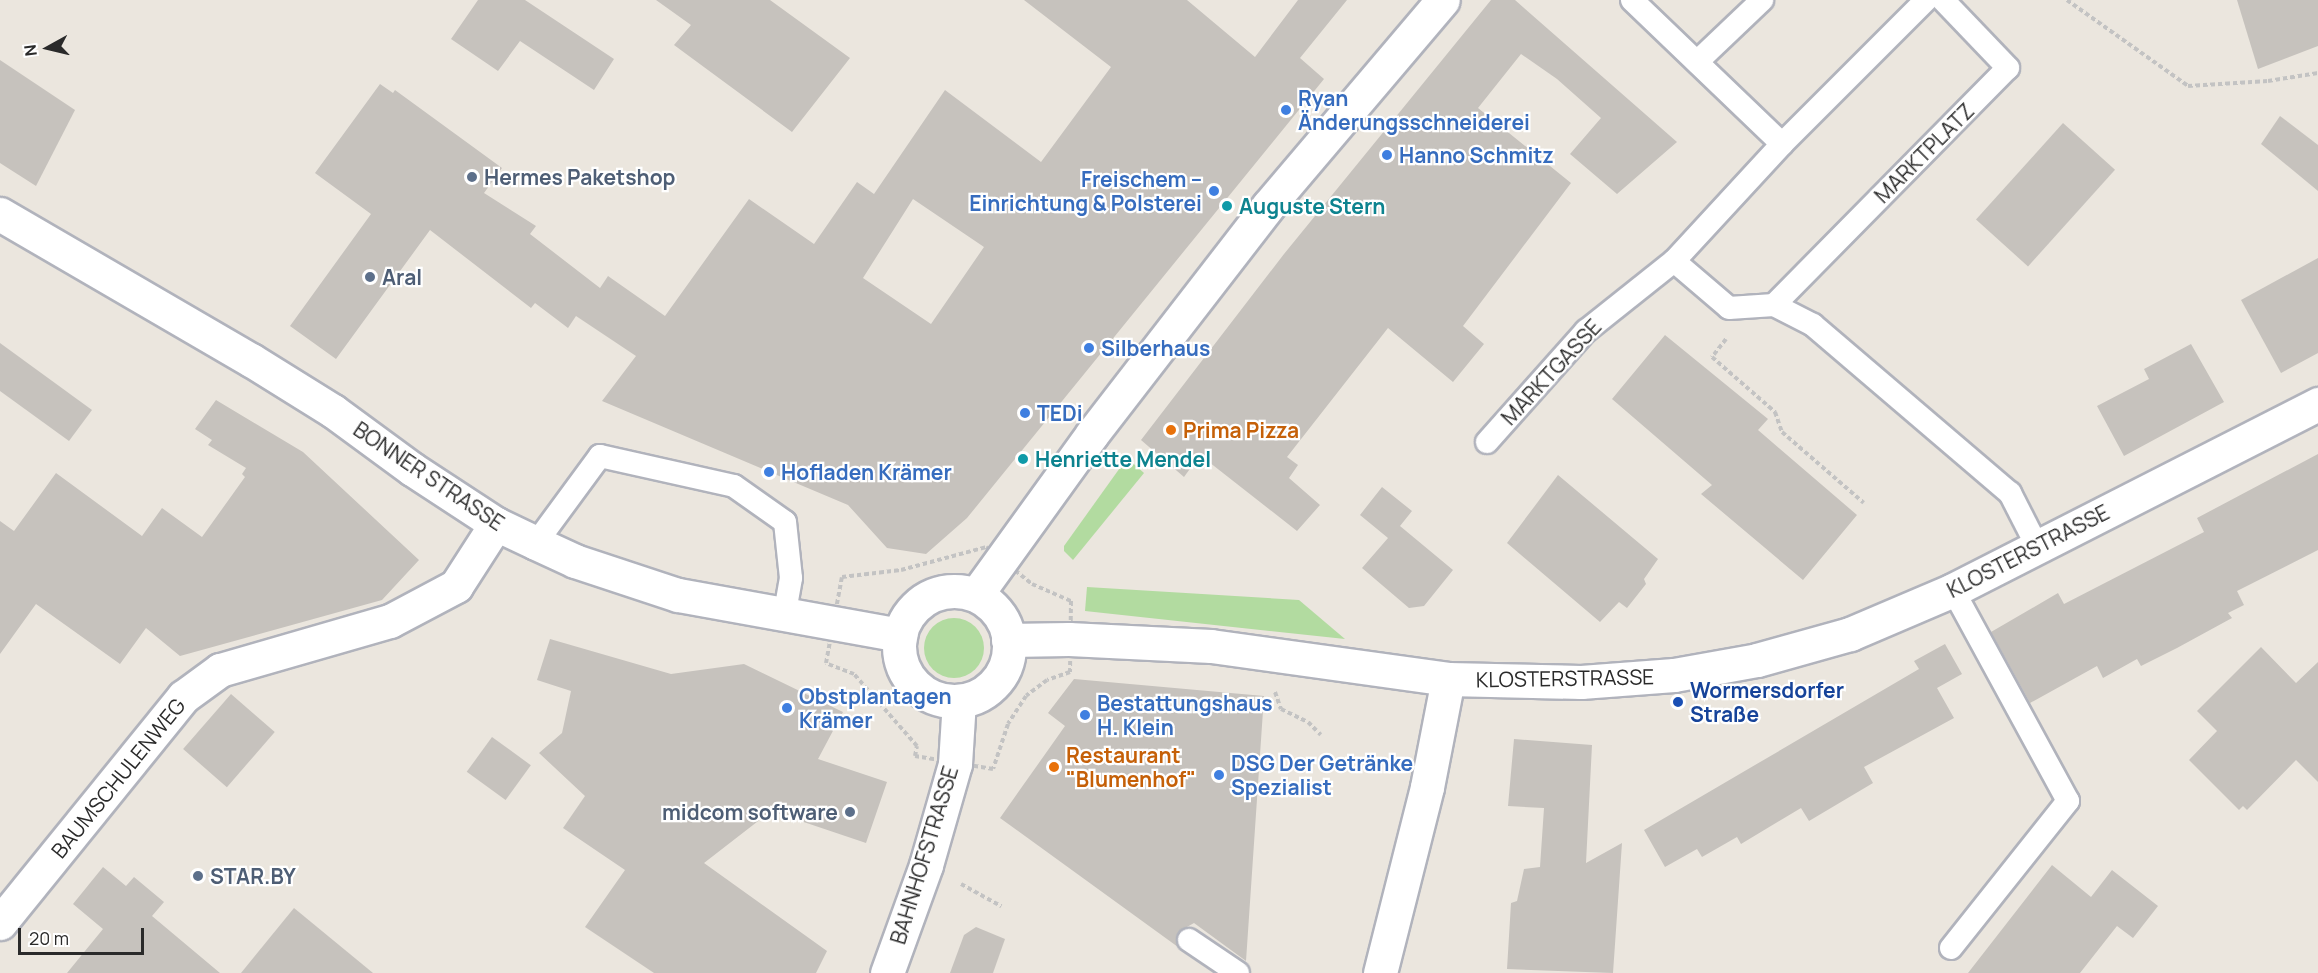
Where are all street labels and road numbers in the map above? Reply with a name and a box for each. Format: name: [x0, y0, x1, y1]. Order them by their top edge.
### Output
street label: MARKTPLATZ: [1869, 98, 1979, 208]
street label: MARKTGASSE: [1496, 314, 1606, 430]
street label: BONNER STRASSE: [349, 416, 509, 536]
street label: KLOSTERSTRASSE: [1943, 499, 2113, 603]
street label: KLOSTERSTRASSE: [1476, 664, 1654, 692]
street label: BAUMSCHULENWEG: [46, 693, 190, 863]
street label: BAHNHOFSTRASSE: [885, 763, 963, 947]

